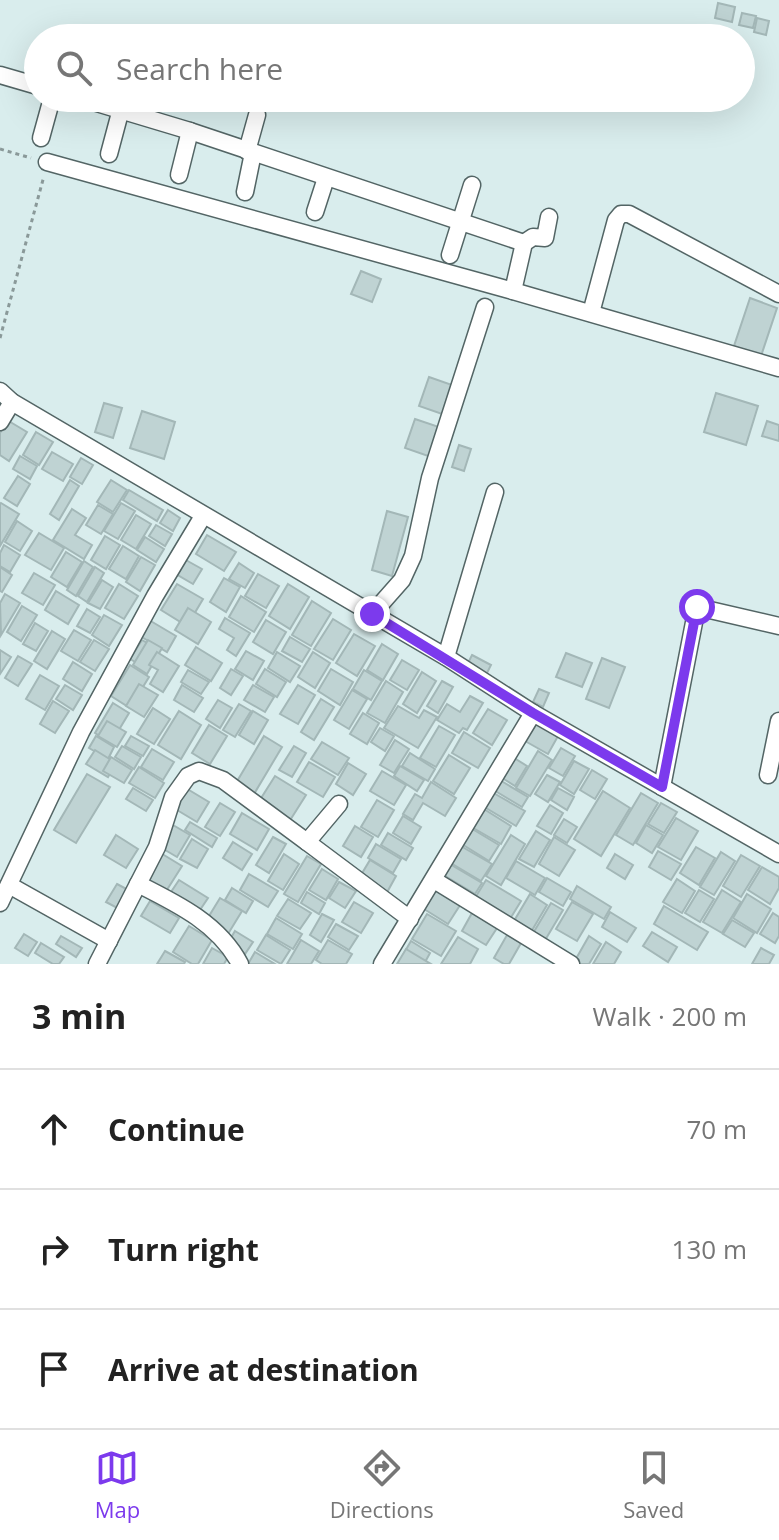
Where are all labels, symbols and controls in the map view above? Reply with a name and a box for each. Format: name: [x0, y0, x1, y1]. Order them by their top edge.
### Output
search box: [24, 24, 755, 112]
icon: search: [52, 46, 96, 90]
text: Search here: [116, 48, 283, 89]
route start: [679, 589, 715, 625]
route end: [354, 596, 390, 632]
text: 3 min: [32, 993, 126, 1039]
text: Walk · 200 m: [593, 998, 747, 1034]
icon: ahead: [32, 1107, 76, 1151]
text: Continue: [108, 1109, 245, 1150]
text: 70 m: [686, 1111, 747, 1147]
icon: right: [32, 1227, 76, 1271]
text: Turn right: [108, 1229, 259, 1270]
text: 130 m: [672, 1231, 747, 1267]
icon: arrive: [32, 1347, 76, 1391]
text: Arrive at destination: [108, 1349, 419, 1390]
tab: Map: [95, 1446, 140, 1524]
tab: Directions: [330, 1446, 434, 1524]
tab: Saved: [623, 1446, 684, 1524]

